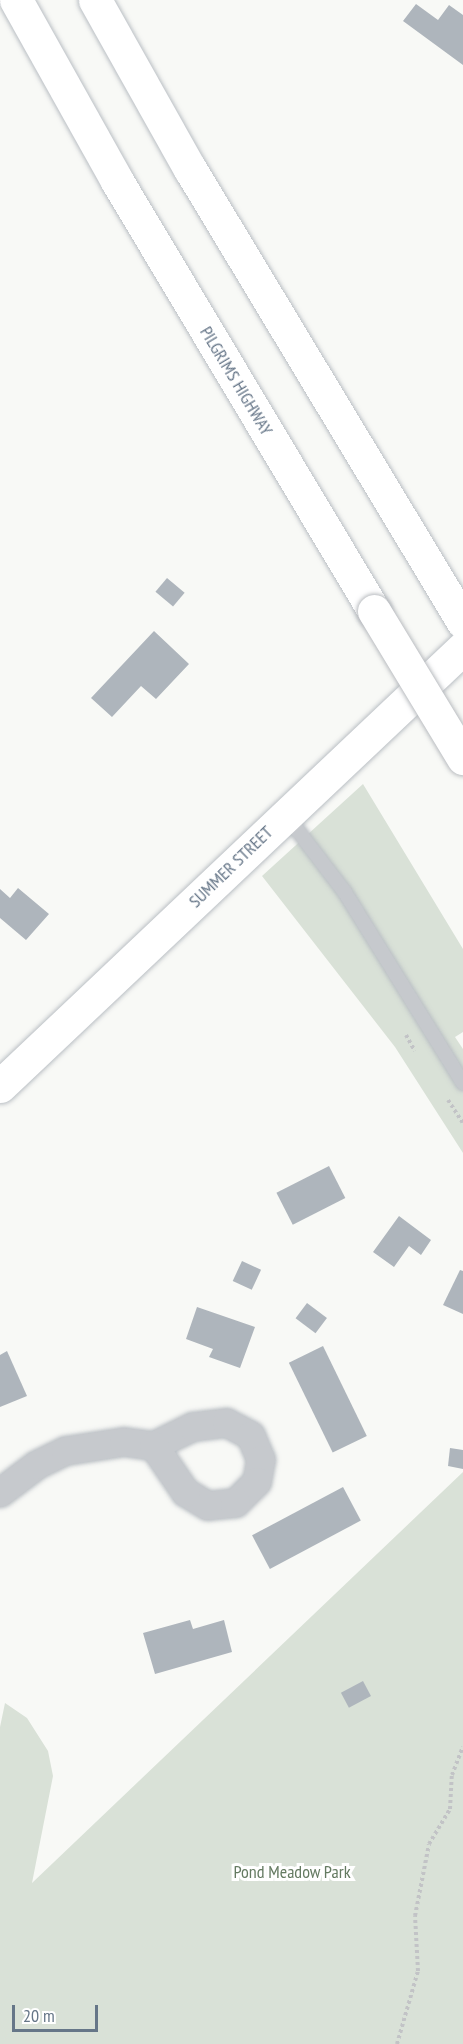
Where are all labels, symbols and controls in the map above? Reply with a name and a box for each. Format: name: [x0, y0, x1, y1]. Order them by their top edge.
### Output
street label: PILGRIMS HIGHWAY: [195, 323, 277, 439]
street label: SUMMER STREET: [185, 822, 277, 912]
park label: Pond Meadow Park: [233, 1861, 351, 1883]
scale bar: [15, 1993, 100, 2031]
text: 20 m: [23, 2004, 55, 2027]

